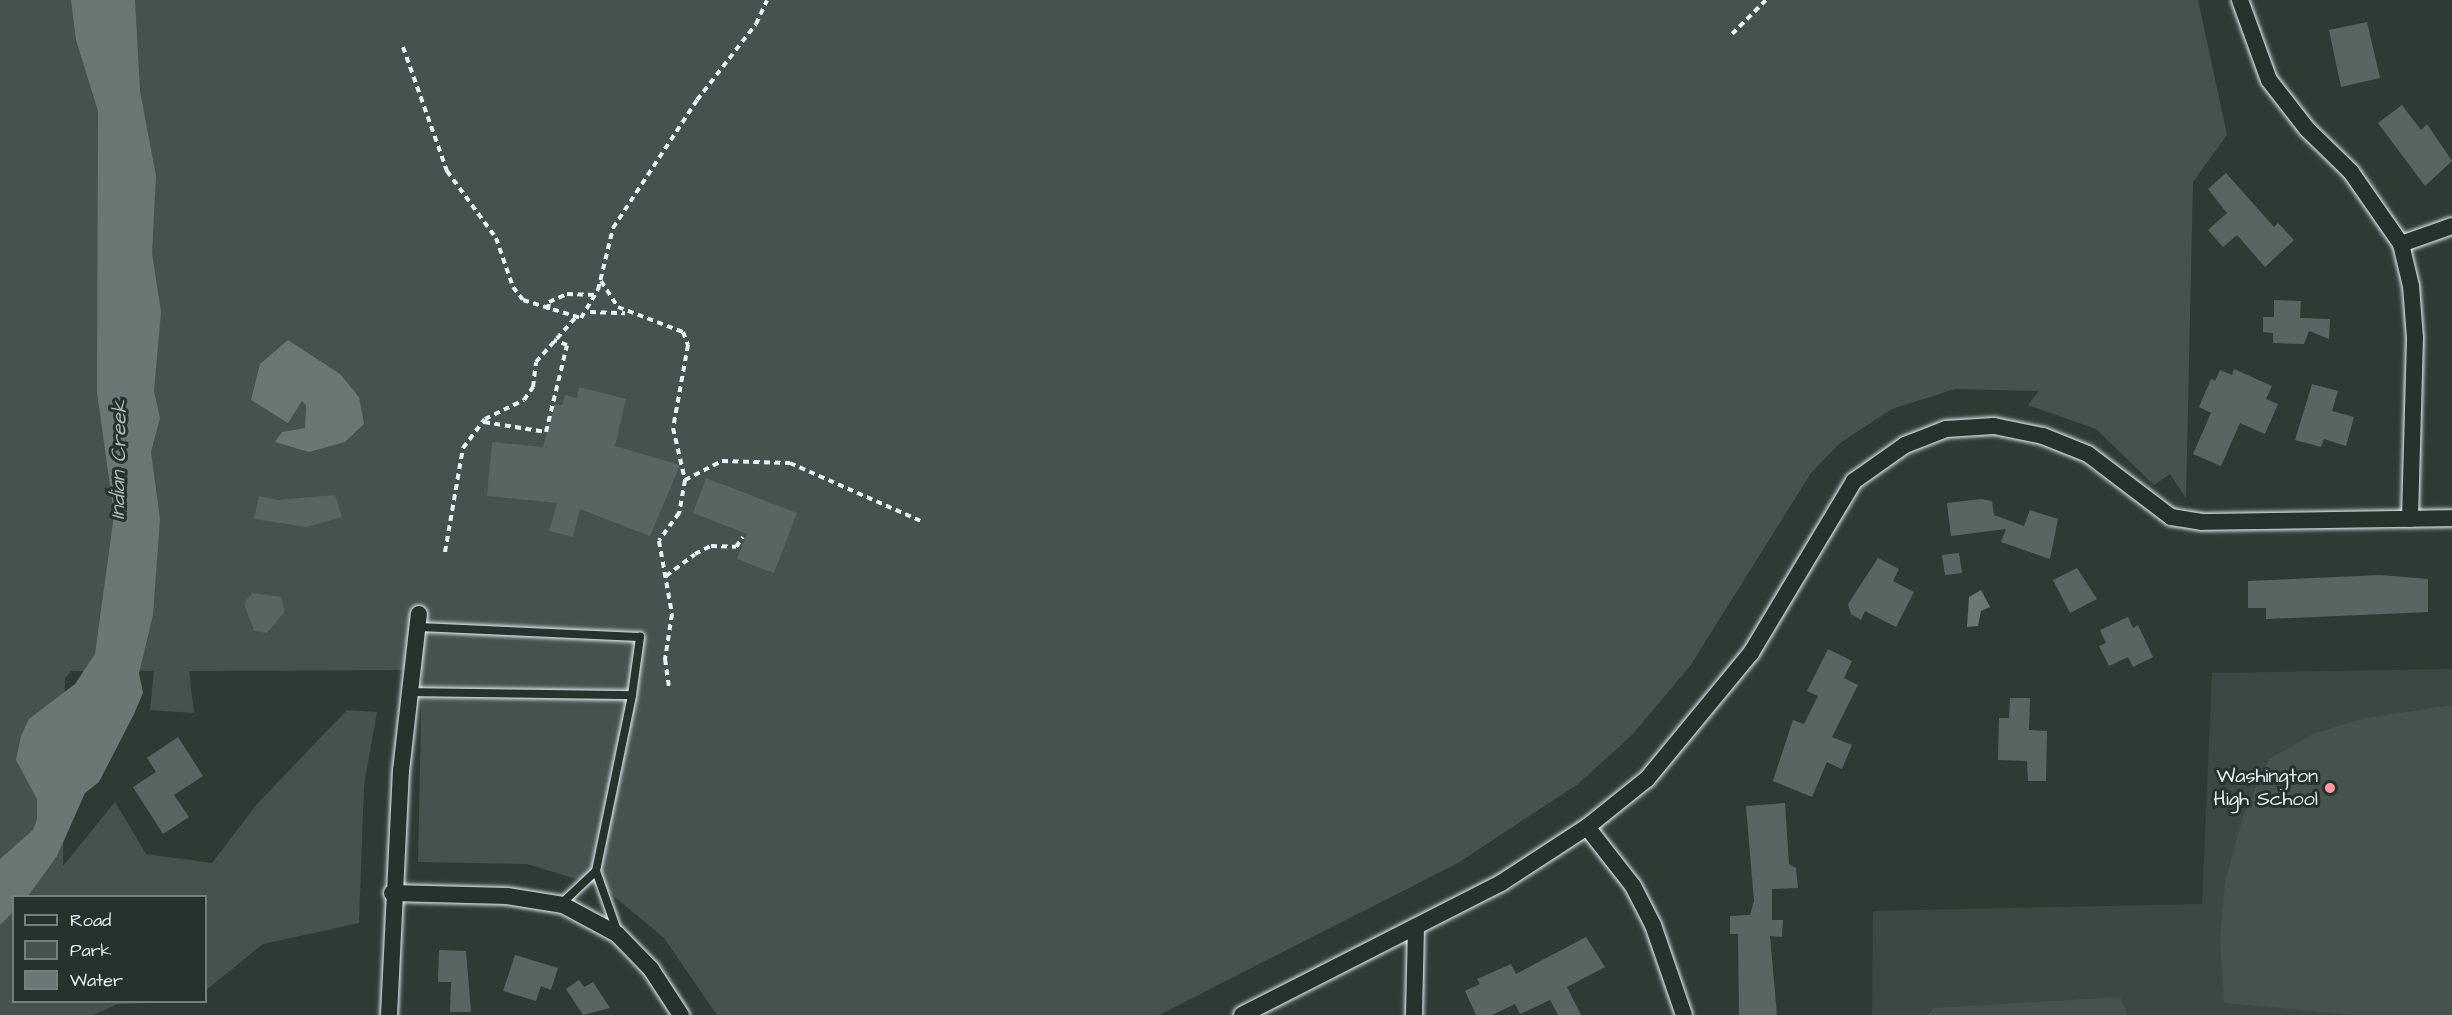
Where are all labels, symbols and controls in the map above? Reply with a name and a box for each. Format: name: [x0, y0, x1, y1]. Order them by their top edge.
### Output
water label: Indian Creek: [105, 400, 133, 520]
place label: Washington High School: [2214, 765, 2318, 812]
marker: Washington High School: [2323, 781, 2337, 795]
legend: [12, 895, 207, 1003]
text: Road: [70, 908, 111, 933]
text: Park: [70, 938, 112, 963]
text: Water: [70, 968, 123, 993]

